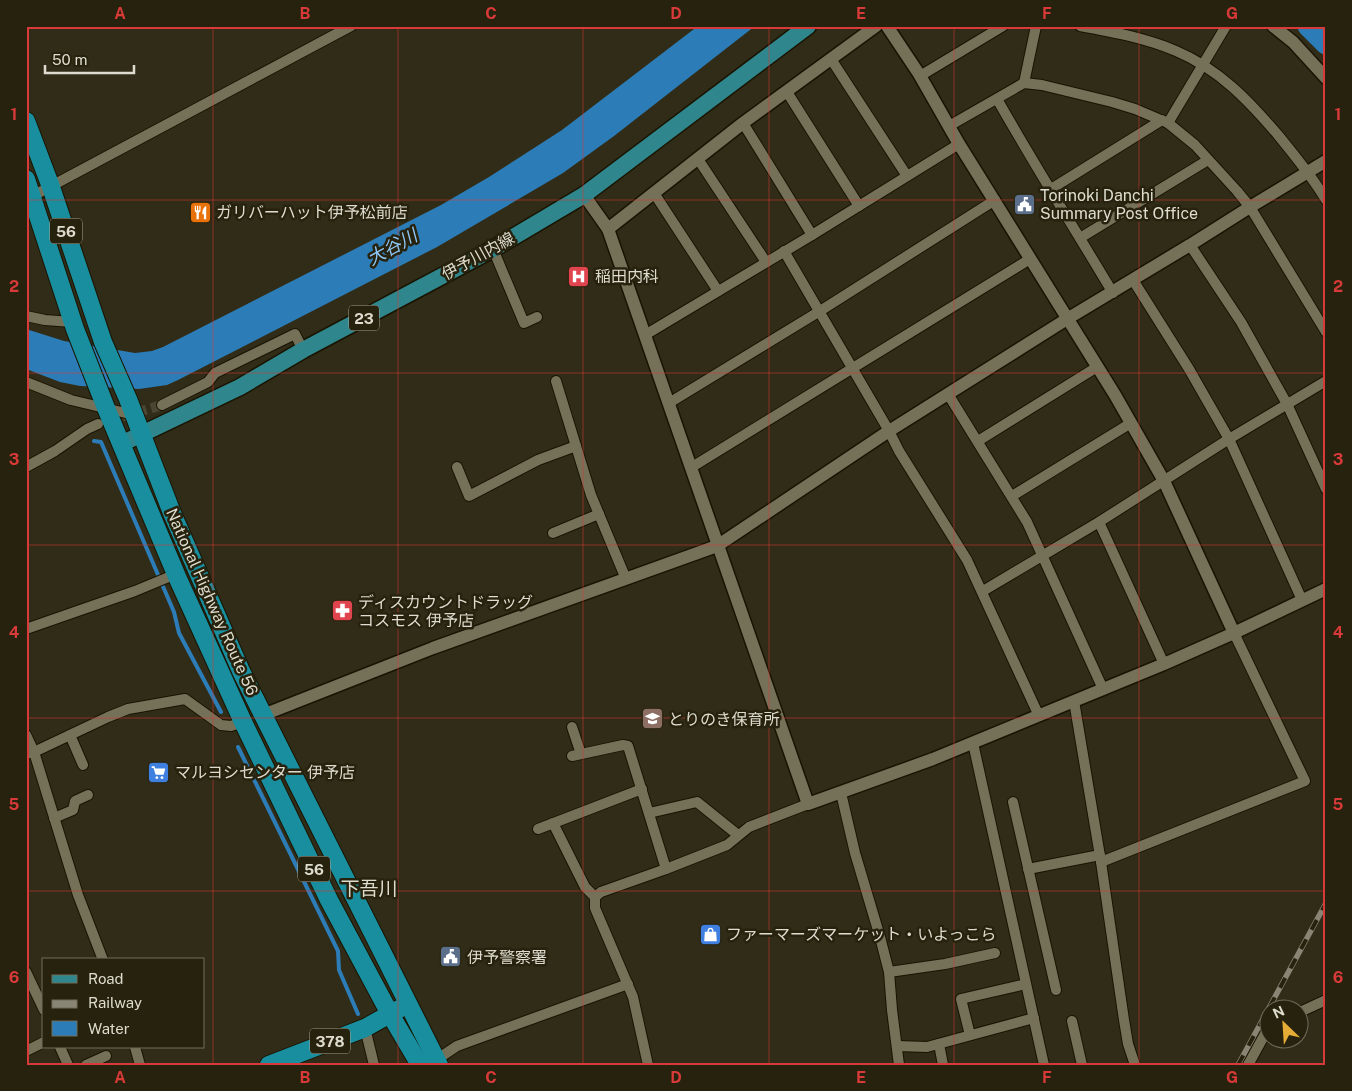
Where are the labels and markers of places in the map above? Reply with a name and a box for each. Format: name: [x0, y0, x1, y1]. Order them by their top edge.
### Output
place label: Torinoki Danchi Summary Post Office: [1040, 186, 1198, 223]
public building icon: Torinoki Danchi Summary Post Office: [1012, 192, 1036, 216]
restaurant icon: ガリバーハット伊予松前店: [188, 200, 212, 224]
place label: ガリバーハット伊予松前店: [216, 203, 408, 222]
hospital icon: 稲田内科: [567, 264, 591, 288]
place label: 稲田内科: [595, 267, 659, 286]
place label: ディスカウントドラッグ コスモス 伊予店: [358, 593, 533, 630]
pharmacy icon: ディスカウントドラッグ コスモス 伊予店: [330, 599, 354, 623]
school or university icon: とりのき保育所: [640, 707, 664, 731]
place label: とりのき保育所: [668, 710, 780, 729]
supermarket icon: マルヨシセンター 伊予店: [147, 760, 171, 784]
place label: マルヨシセンター 伊予店: [175, 763, 355, 782]
shop icon: ファーマーズマーケット・いよっこら: [698, 922, 722, 946]
place label: ファーマーズマーケット・いよっこら: [726, 925, 996, 944]
public building icon: 伊予警察署: [439, 945, 463, 969]
place label: 伊予警察署: [467, 948, 547, 967]

